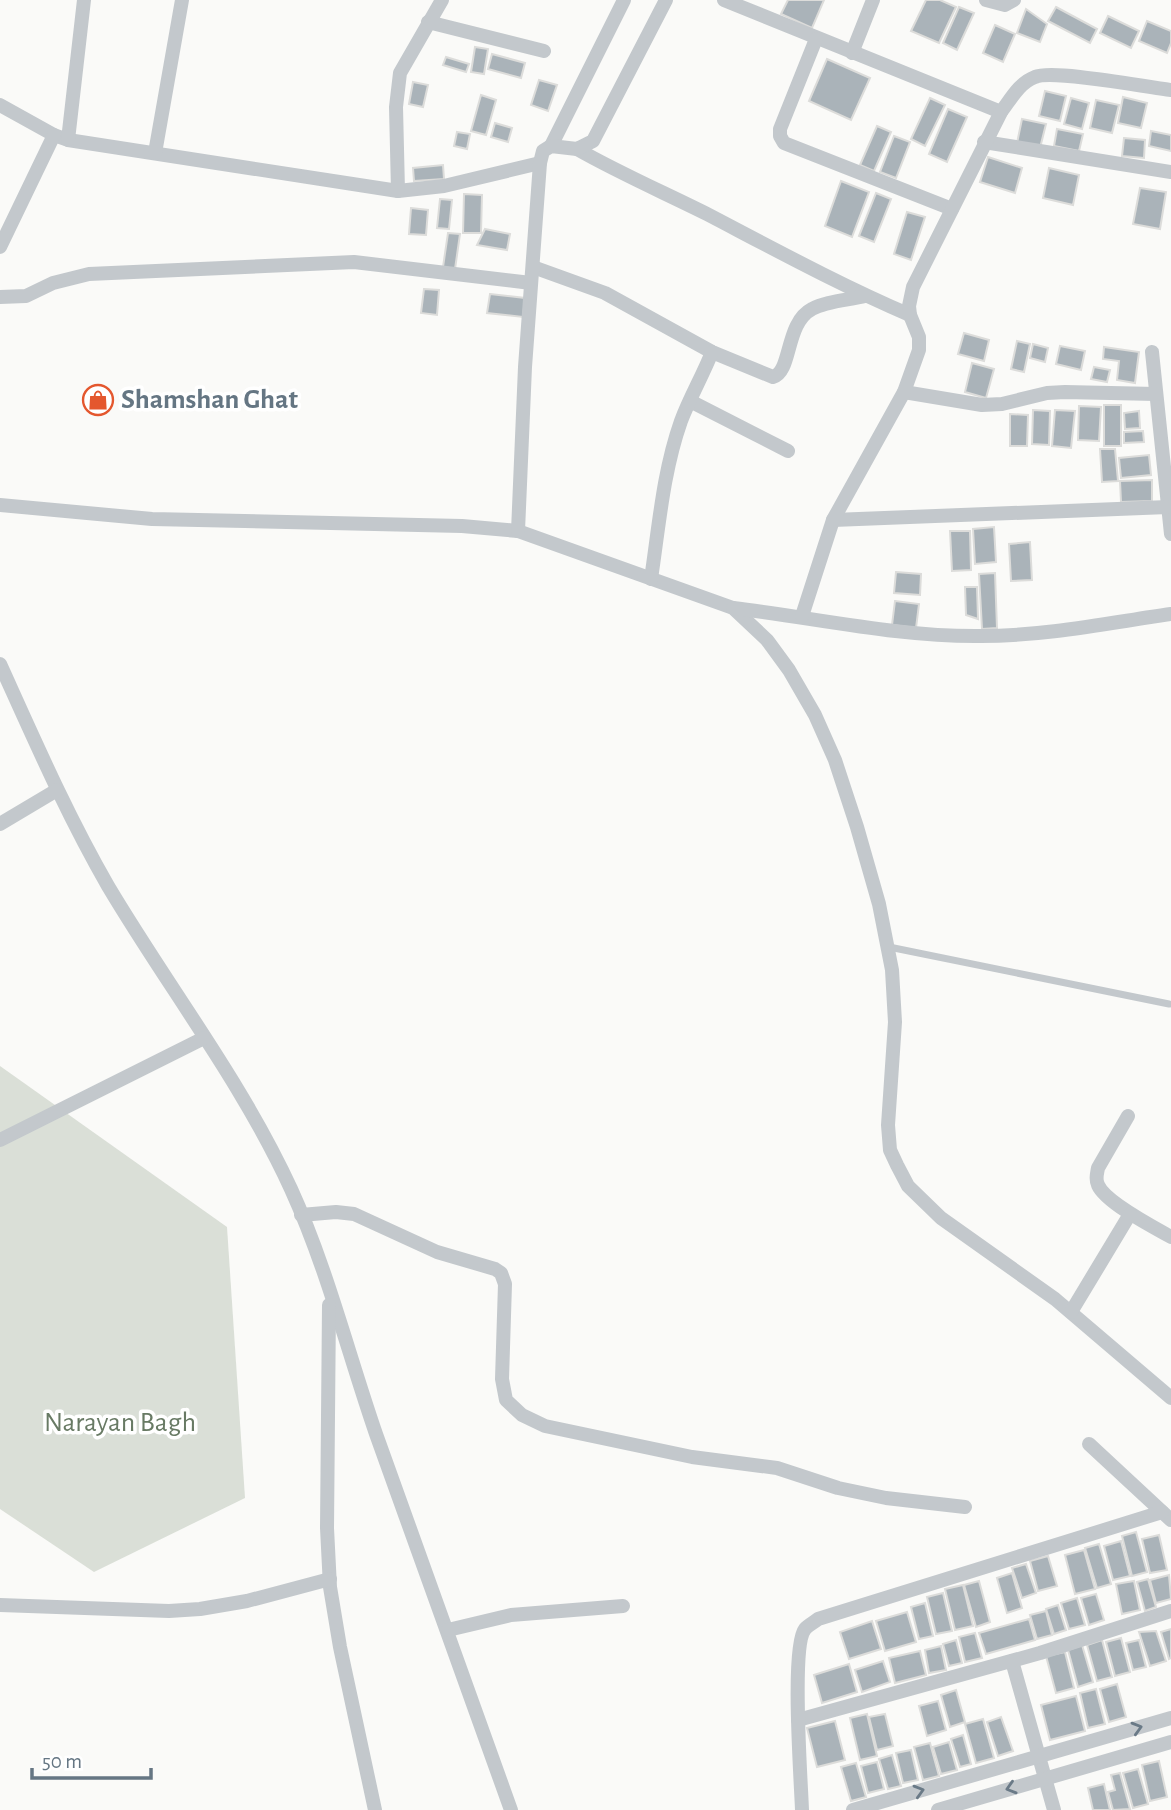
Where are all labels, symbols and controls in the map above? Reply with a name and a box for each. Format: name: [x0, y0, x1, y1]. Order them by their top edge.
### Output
shop icon: Shamshan Ghat: [81, 383, 115, 417]
place label: Shamshan Ghat: [121, 386, 298, 414]
park label: Narayan Bagh: [44, 1409, 196, 1437]
one-way arrow: [1131, 1721, 1143, 1736]
scale bar: [32, 1736, 150, 1780]
text: 50 m: [42, 1751, 82, 1772]
one-way arrow: [1006, 1780, 1018, 1795]
one-way arrow: [913, 1784, 925, 1799]

